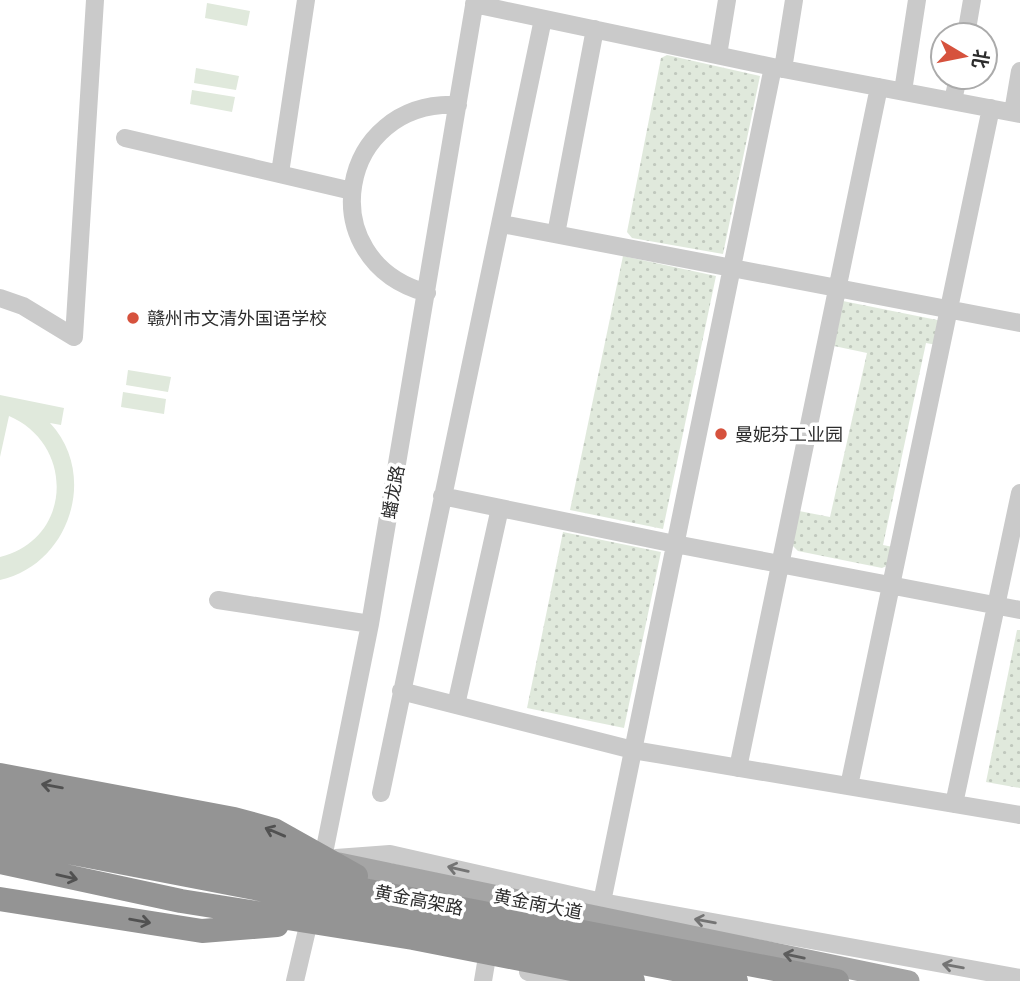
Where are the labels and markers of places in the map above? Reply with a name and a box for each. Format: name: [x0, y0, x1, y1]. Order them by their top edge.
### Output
place label: 赣州市文清外国语学校: [147, 307, 327, 330]
marker: 赣州市文清外国语学校: [125, 310, 141, 326]
place label: 曼妮芬工业园: [735, 423, 843, 446]
marker: 曼妮芬工业园: [713, 426, 729, 442]

